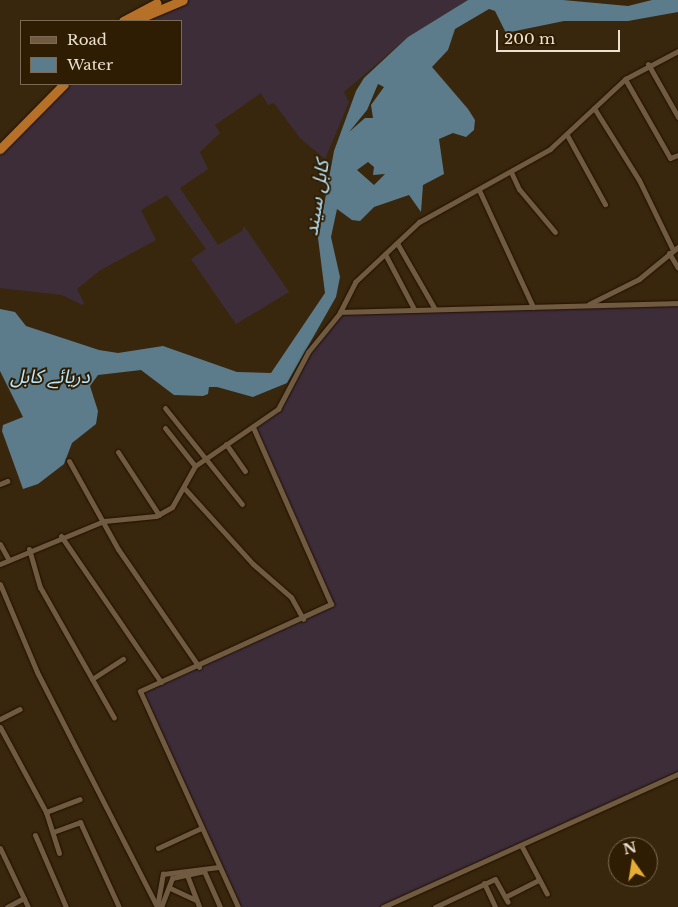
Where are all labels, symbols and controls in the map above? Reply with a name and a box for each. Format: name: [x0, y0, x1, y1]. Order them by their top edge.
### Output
legend: [20, 20, 182, 85]
scale bar: [498, 20, 622, 52]
text: 200 m: [504, 29, 555, 48]
text: Road: [67, 30, 107, 49]
text: Water: [67, 55, 113, 74]
water label: کابل سيند: [300, 159, 334, 237]
water label: دریائے کابل: [10, 366, 90, 388]
north arrow: [608, 837, 658, 887]
text: N: [621, 838, 638, 859]

